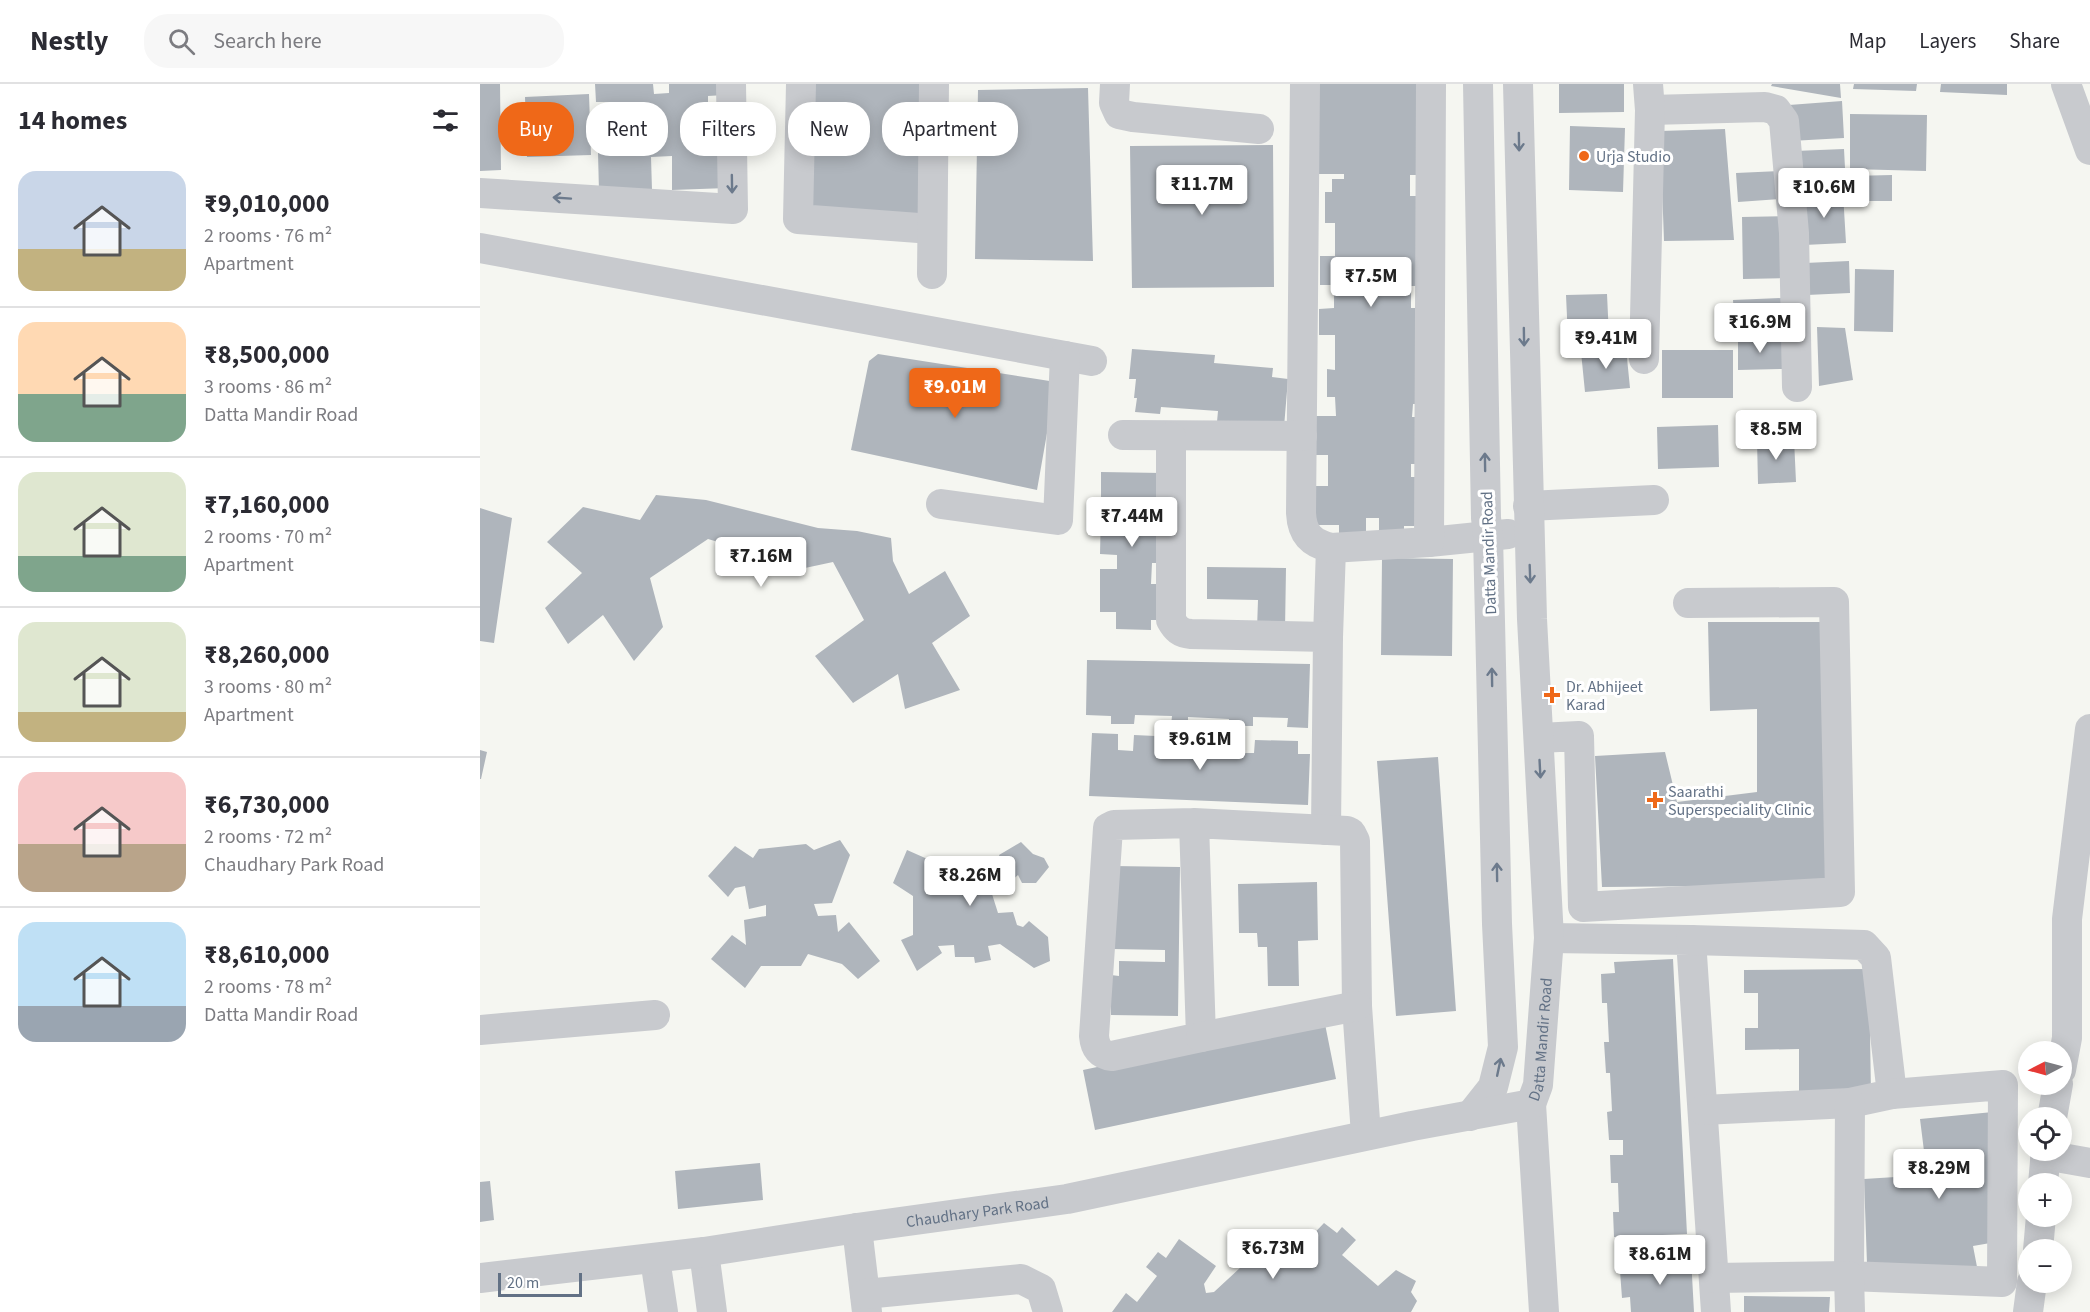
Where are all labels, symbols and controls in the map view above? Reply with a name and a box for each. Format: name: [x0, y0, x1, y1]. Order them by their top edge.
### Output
search box: [144, 14, 564, 68]
text: Nestly: [30, 21, 108, 61]
icon: search: [165, 25, 198, 58]
text: Search here: [213, 25, 322, 57]
text: Map: [1849, 26, 1886, 56]
text: Layers: [1919, 26, 1976, 56]
text: Share: [2009, 26, 2060, 56]
text: 14 homes: [18, 102, 127, 139]
chip: Buy: [498, 102, 574, 156]
chip: Rent: [586, 102, 668, 156]
chip: Filters: [680, 102, 776, 156]
chip: New: [788, 102, 870, 156]
chip: Apartment: [882, 102, 1018, 156]
icon: filters: [429, 104, 462, 137]
one-way arrow: [1514, 132, 1525, 152]
place label: Urja Studio: [1596, 146, 1671, 168]
marker: Urja Studio: [1577, 149, 1591, 163]
pin: ₹11.7M: [1153, 165, 1251, 216]
pin: ₹10.6M: [1775, 168, 1873, 219]
text: ₹11.7M: [1170, 170, 1234, 198]
text: ₹10.6M: [1792, 173, 1856, 201]
one-way arrow: [726, 174, 738, 194]
text: ₹9,010,000: [204, 185, 329, 222]
one-way arrow: [553, 192, 573, 203]
icon: home: [66, 195, 138, 267]
text: 2 rooms · 76 m²: [204, 222, 332, 250]
text: Apartment: [204, 250, 294, 278]
pin: ₹7.5M: [1329, 257, 1413, 308]
text: ₹7.5M: [1345, 262, 1397, 290]
pin: ₹16.9M: [1711, 303, 1809, 354]
text: ₹16.9M: [1728, 308, 1792, 336]
pin: ₹9.41M: [1557, 319, 1655, 370]
text: ₹9.41M: [1574, 324, 1638, 352]
one-way arrow: [1518, 327, 1530, 347]
text: ₹8,500,000: [204, 336, 329, 373]
icon: home: [66, 346, 138, 418]
pin: ₹9.01M: [906, 368, 1004, 419]
text: 3 rooms · 86 m²: [204, 373, 332, 401]
text: ₹9.01M: [923, 373, 987, 401]
text: Datta Mandir Road: [204, 401, 358, 429]
pin: ₹8.5M: [1734, 410, 1818, 461]
text: ₹8.5M: [1750, 415, 1802, 443]
one-way arrow: [1479, 452, 1491, 472]
text: ₹7,160,000: [204, 486, 329, 523]
street label: Datta Mandir Road: [1476, 491, 1502, 615]
icon: home: [66, 496, 138, 568]
pin: ₹7.44M: [1083, 497, 1181, 548]
text: ₹7.44M: [1100, 502, 1164, 530]
text: 2 rooms · 70 m²: [204, 523, 332, 551]
pin: ₹7.16M: [712, 537, 810, 588]
text: ₹7.16M: [729, 542, 793, 570]
text: Apartment: [204, 551, 294, 579]
one-way arrow: [1524, 564, 1536, 584]
text: ₹8,260,000: [204, 636, 329, 673]
icon: home: [66, 646, 138, 718]
one-way arrow: [1486, 668, 1498, 688]
text: 3 rooms · 80 m²: [204, 673, 332, 701]
place label: Dr. Abhijeet Karad: [1566, 676, 1644, 716]
marker: Dr. Abhijeet Karad: [1543, 686, 1561, 704]
text: Apartment: [204, 701, 294, 729]
pin: ₹9.61M: [1151, 720, 1249, 771]
text: ₹9.61M: [1168, 725, 1232, 753]
one-way arrow: [1535, 759, 1546, 779]
place label: Saarathi Superspeciality Clinic: [1668, 781, 1812, 821]
text: ₹6,730,000: [204, 786, 329, 823]
marker: Saarathi Superspeciality Clinic: [1646, 791, 1664, 809]
icon: home: [66, 796, 138, 868]
text: 2 rooms · 72 m²: [204, 823, 332, 851]
text: Chaudhary Park Road: [204, 851, 384, 879]
pin: ₹8.26M: [921, 856, 1019, 907]
text: ₹8.26M: [938, 861, 1002, 889]
one-way arrow: [1491, 863, 1502, 883]
text: ₹8,610,000: [204, 936, 329, 973]
icon: home: [66, 946, 138, 1018]
text: 2 rooms · 78 m²: [204, 973, 332, 1001]
street label: Datta Mandir Road: [1523, 977, 1558, 1104]
text: Datta Mandir Road: [204, 1001, 358, 1029]
north arrow: [2018, 1041, 2072, 1095]
map controls: [2018, 1041, 2072, 1293]
one-way arrow: [1493, 1058, 1505, 1077]
button: locate: [2018, 1107, 2072, 1161]
pin: ₹8.29M: [1890, 1149, 1988, 1200]
text: ₹8.29M: [1907, 1154, 1971, 1182]
button: +: [2018, 1173, 2072, 1227]
street label: Chaudhary Park Road: [905, 1192, 1051, 1233]
pin: ₹6.73M: [1224, 1229, 1322, 1280]
text: ₹6.73M: [1241, 1234, 1305, 1262]
pin: ₹8.61M: [1611, 1235, 1709, 1286]
button: −: [2018, 1239, 2072, 1293]
text: ₹8.61M: [1628, 1240, 1692, 1268]
scale bar: [498, 1270, 582, 1298]
text: 20 m: [507, 1272, 539, 1294]

